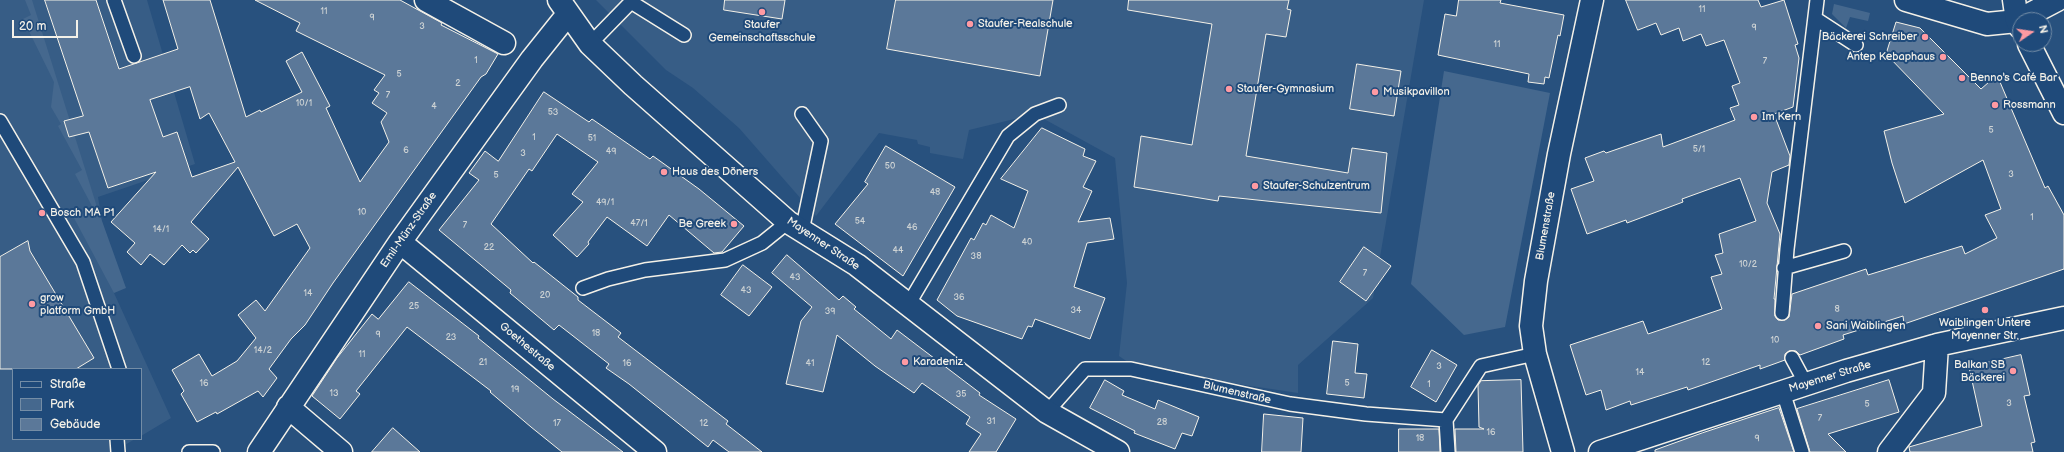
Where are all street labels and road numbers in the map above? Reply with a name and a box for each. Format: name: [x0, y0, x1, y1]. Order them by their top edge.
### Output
street label: Emil-Münz-Straße: [378, 190, 440, 270]
street label: Blumenstraße: [1533, 191, 1559, 261]
street label: Mayenner Straße: [784, 215, 862, 273]
street label: Goethestraße: [497, 320, 557, 374]
street label: Mayenner Straße: [1787, 358, 1873, 396]
street label: Blumenstraße: [1202, 379, 1272, 407]

